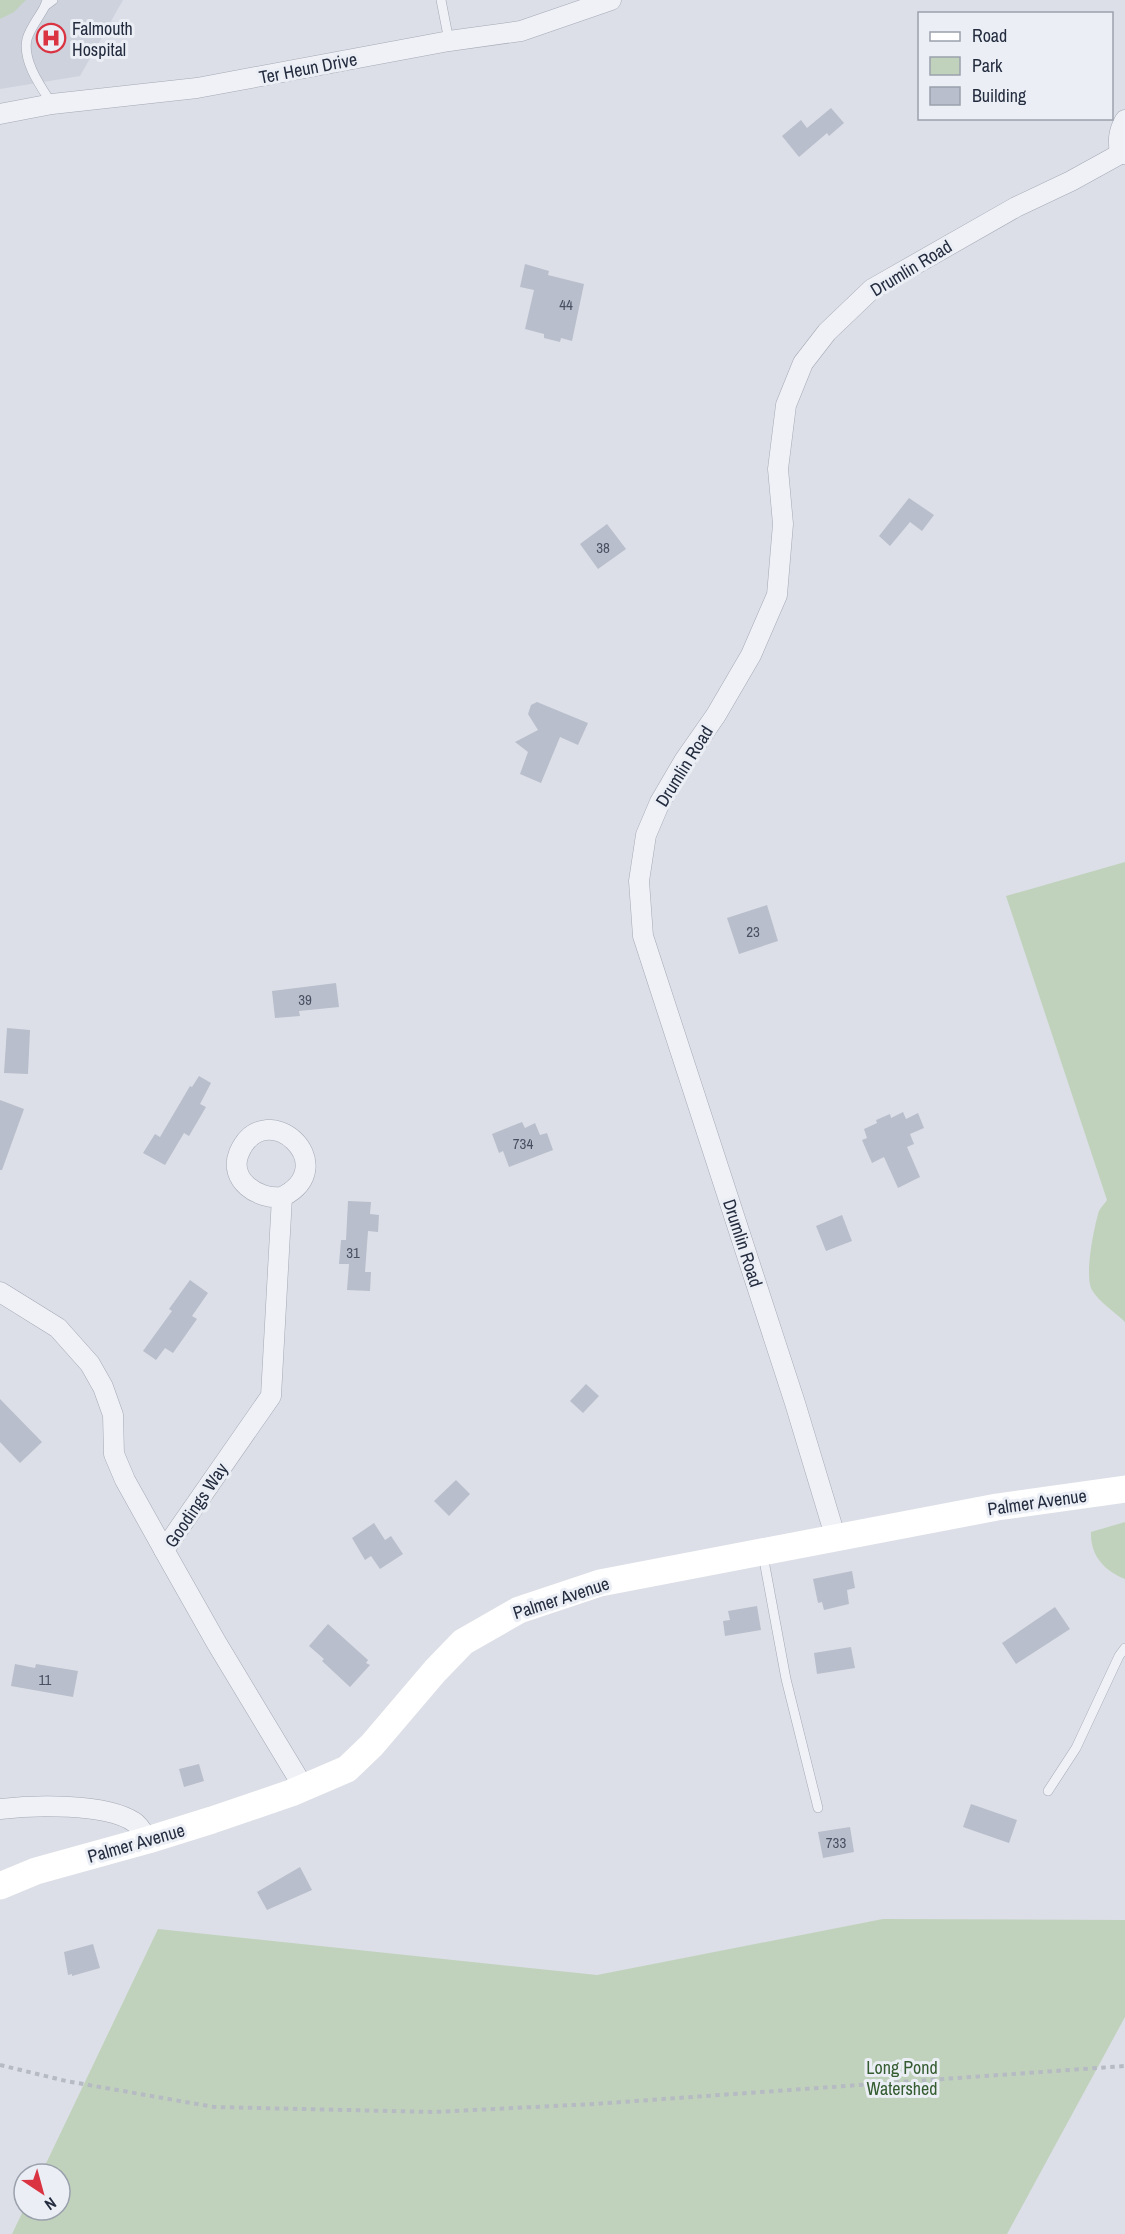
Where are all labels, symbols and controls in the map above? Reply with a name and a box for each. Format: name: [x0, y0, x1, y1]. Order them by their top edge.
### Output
legend: [918, 12, 1113, 120]
place label: Falmouth Hospital: [72, 16, 133, 62]
hospital icon: Falmouth Hospital: [35, 22, 67, 54]
text: Road: [972, 23, 1007, 48]
street label: Ter Heun Drive: [257, 46, 359, 90]
text: Park: [972, 53, 1003, 78]
text: Building: [972, 83, 1027, 108]
street label: Drumlin Road: [866, 234, 956, 302]
house number: 44: [559, 294, 573, 315]
house number: 38: [596, 537, 610, 558]
street label: Drumlin Road: [649, 721, 719, 811]
house number: 23: [746, 921, 760, 942]
house number: 39: [298, 989, 312, 1010]
house number: 734: [513, 1133, 533, 1154]
street label: Drumlin Road: [717, 1196, 769, 1290]
house number: 31: [346, 1242, 360, 1263]
street label: Goodings Way: [158, 1457, 234, 1552]
street label: Palmer Avenue: [986, 1483, 1088, 1521]
street label: Palmer Avenue: [510, 1571, 612, 1625]
house number: 11: [39, 1669, 52, 1690]
street label: Palmer Avenue: [85, 1817, 187, 1869]
house number: 733: [826, 1832, 846, 1853]
park label: Long Pond Watershed: [866, 2055, 938, 2101]
north arrow: [12, 2162, 72, 2222]
text: N: [41, 2192, 61, 2216]

